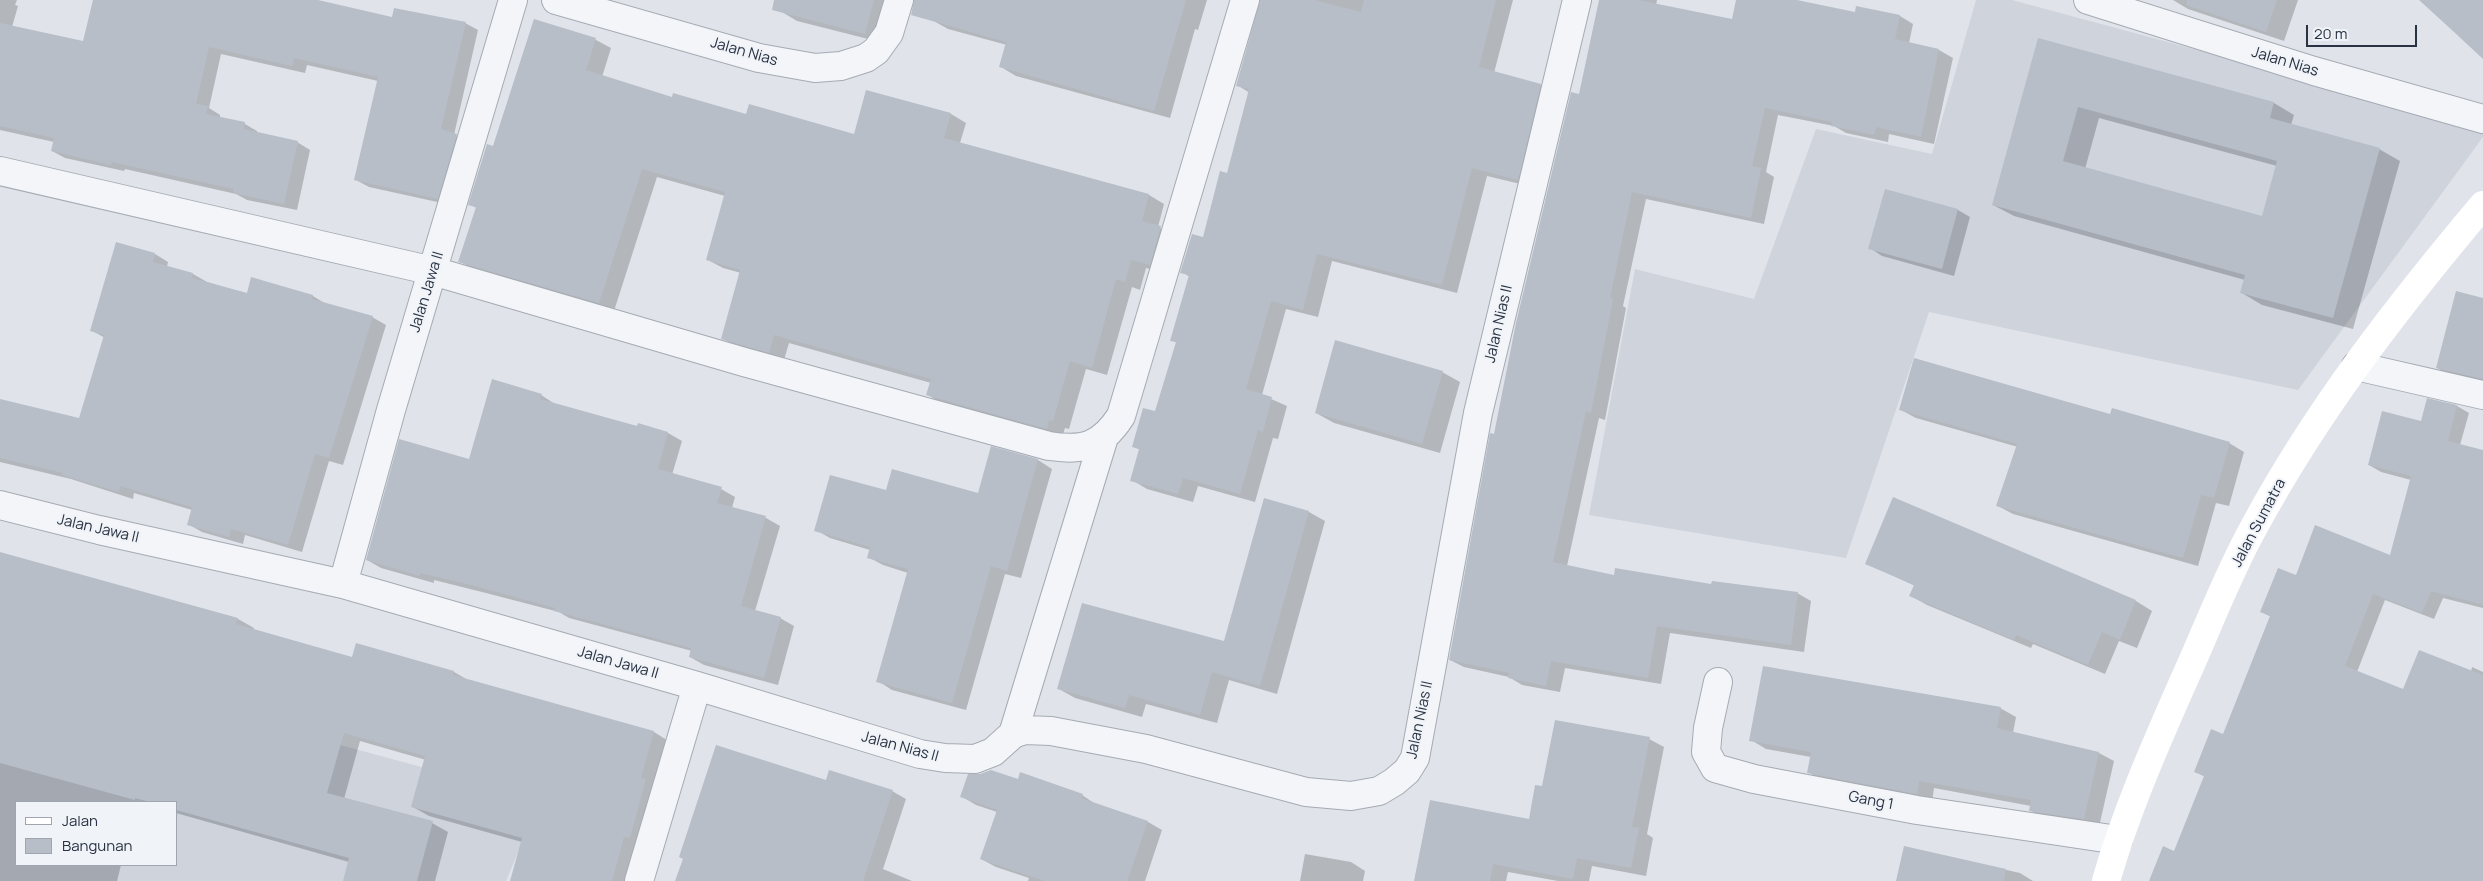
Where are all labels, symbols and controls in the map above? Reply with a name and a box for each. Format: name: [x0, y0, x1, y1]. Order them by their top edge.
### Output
scale bar: [2308, 15, 2419, 47]
text: 20 m: [2314, 23, 2347, 44]
street label: Jalan Nias: [708, 34, 780, 70]
street label: Jalan Nias: [2249, 43, 2321, 81]
street label: Jalan Jawa II: [406, 249, 448, 335]
street label: Jalan Nias II: [1481, 283, 1517, 365]
street label: Jalan Sumatra: [2228, 476, 2290, 570]
street label: Jalan Jawa II: [55, 511, 141, 547]
street label: Jalan Jawa II: [575, 643, 661, 683]
street label: Jalan Nias II: [1403, 679, 1437, 761]
street label: Jalan Nias II: [860, 728, 940, 766]
street label: Gang 1: [1847, 788, 1895, 814]
legend: [15, 801, 178, 866]
text: Jalan: [62, 810, 98, 831]
text: Bangunan: [62, 835, 132, 856]

